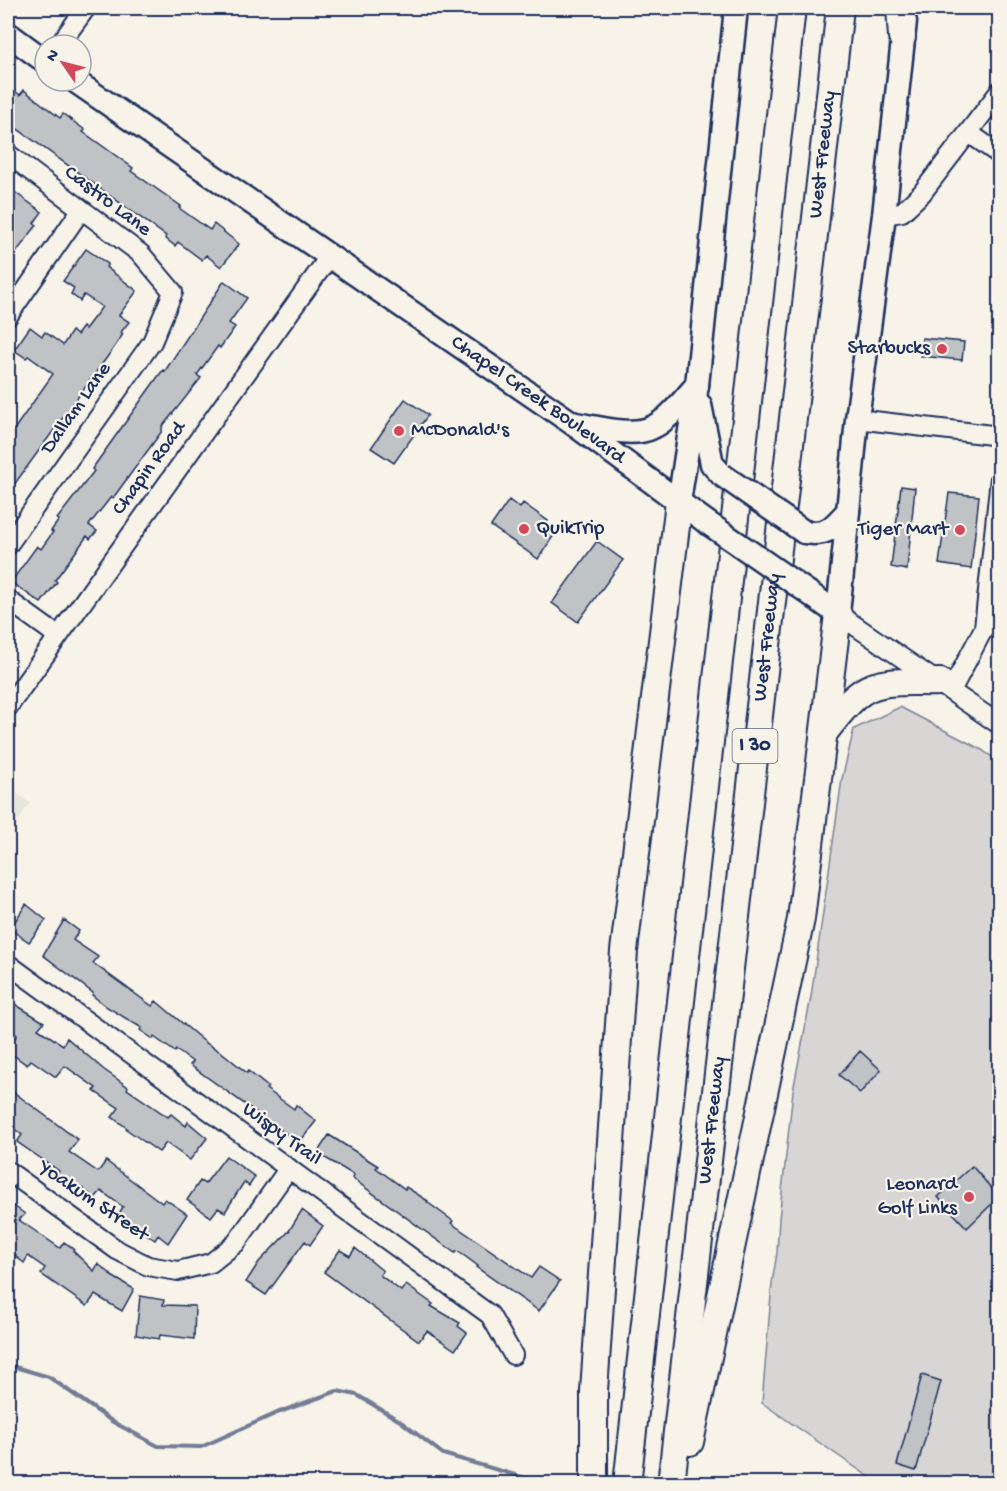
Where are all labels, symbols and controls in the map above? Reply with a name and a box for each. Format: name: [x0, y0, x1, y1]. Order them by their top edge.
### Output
north arrow: [33, 33, 93, 93]
text: N: [43, 46, 65, 66]
street label: West Freeway: [803, 90, 843, 220]
street label: Castro Lane: [58, 161, 157, 244]
street label: Chapel Creek Boulevard: [445, 330, 631, 471]
place label: Starbucks: [847, 337, 931, 362]
marker: Starbucks: [935, 342, 949, 356]
street label: Dallam Lane: [35, 357, 118, 461]
street label: Chapin Road: [108, 416, 193, 521]
place label: McDonald's: [411, 419, 510, 444]
marker: McDonald's: [392, 424, 406, 438]
place label: QuikTrip: [536, 517, 605, 542]
place label: Tiger Mart: [857, 518, 950, 543]
marker: QuikTrip: [517, 522, 531, 536]
marker: Tiger Mart: [953, 523, 967, 537]
street label: West Freeway: [748, 572, 788, 703]
road number: I 30: [732, 729, 777, 763]
street label: West Freeway: [693, 1055, 732, 1185]
street label: Wispy Trail: [236, 1098, 326, 1172]
street label: Yoakum Street: [32, 1155, 155, 1249]
place label: Leonard Golf Links: [878, 1173, 959, 1222]
marker: Leonard Golf Links: [962, 1190, 976, 1204]

